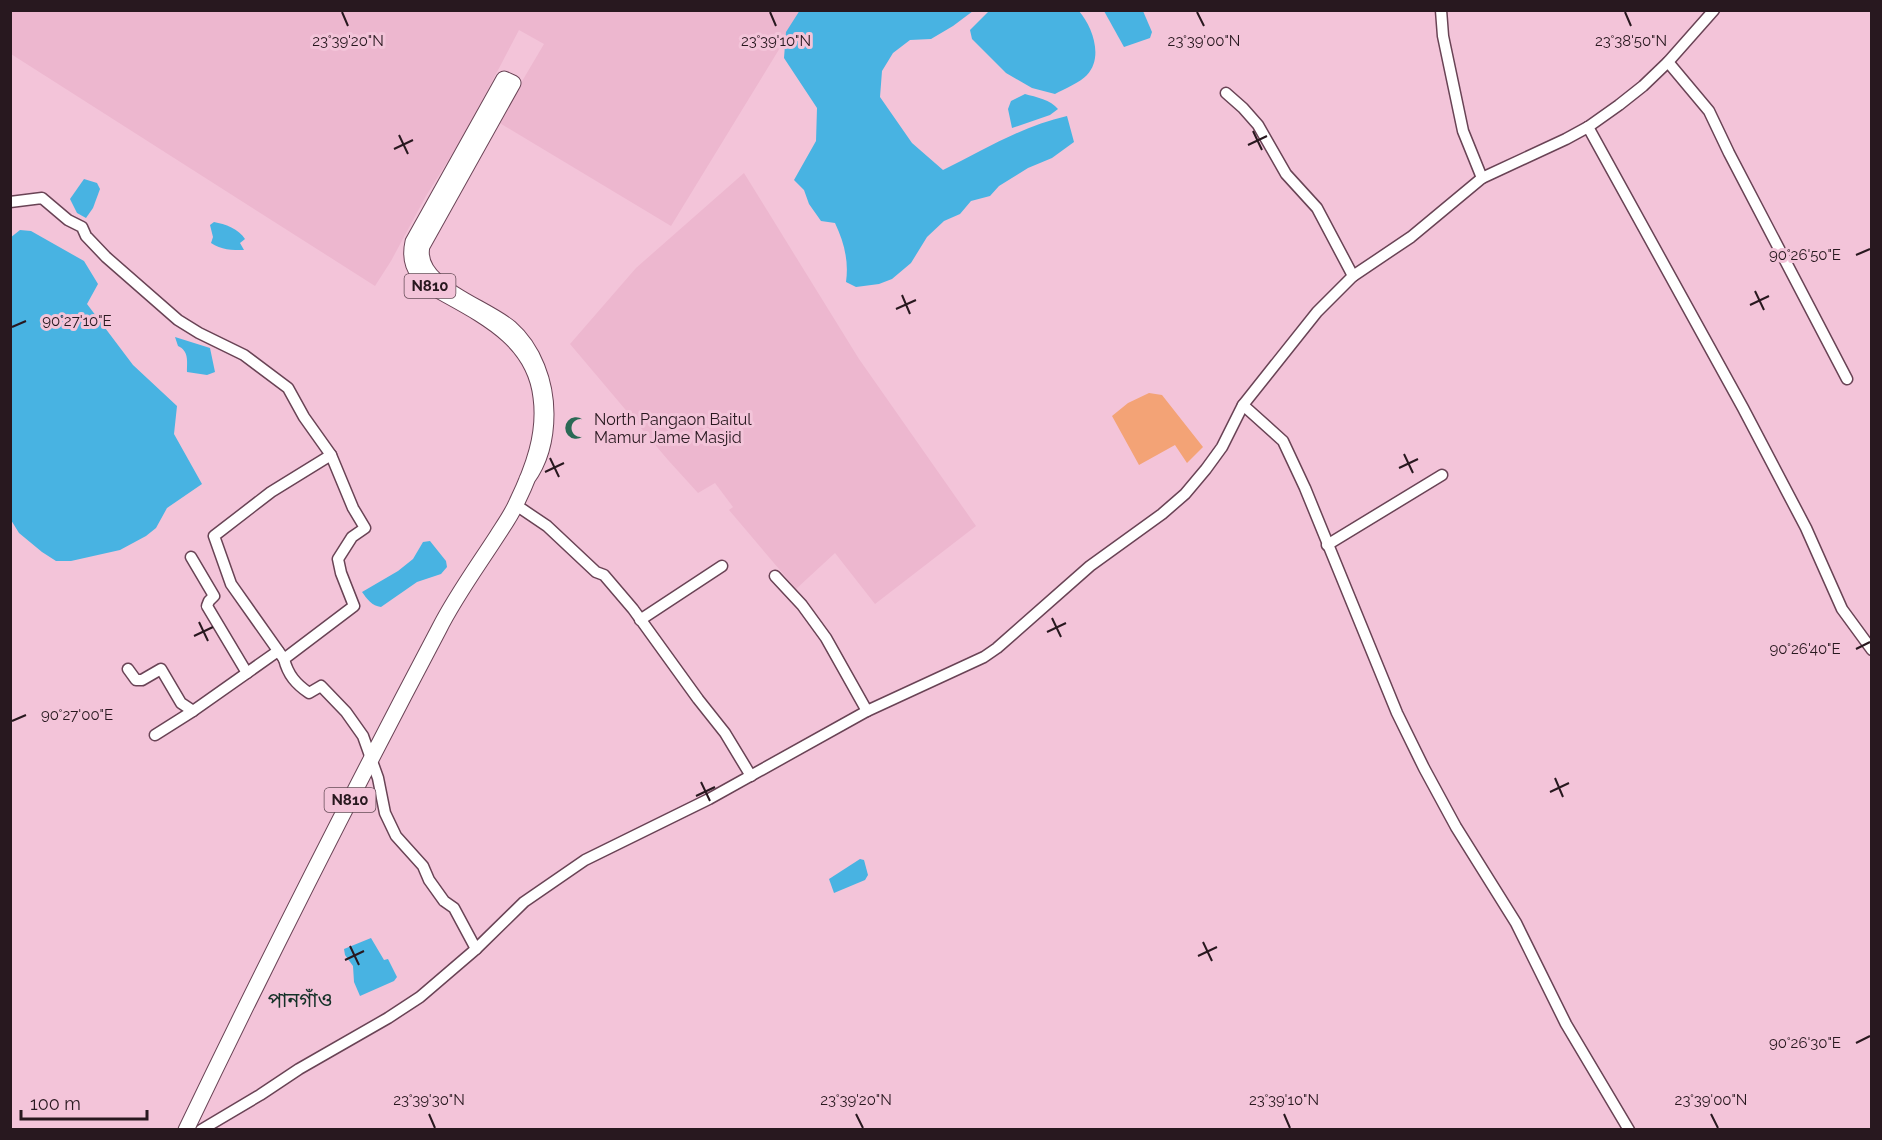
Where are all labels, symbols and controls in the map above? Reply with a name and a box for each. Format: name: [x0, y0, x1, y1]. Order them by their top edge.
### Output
text: 23°39'20"N: [312, 32, 384, 50]
text: 23°39'10"N: [741, 32, 811, 50]
text: 23°39'00"N: [1168, 32, 1240, 50]
text: 23°38'50"N: [1595, 32, 1667, 50]
text: 90°26'50"E: [1769, 246, 1841, 264]
road number: N810: [404, 274, 456, 298]
text: 90°27'10"E: [42, 312, 112, 330]
place label: North Pangaon Baitul Mamur Jame Masjid: [594, 410, 752, 447]
mosque icon: North Pangaon Baitul Mamur Jame Masjid: [563, 415, 589, 441]
text: 90°26'40"E: [1769, 640, 1841, 658]
text: 90°27'00"E: [41, 706, 113, 724]
road number: N810: [324, 788, 376, 812]
district label: পানগাঁও: [268, 988, 332, 1012]
text: 90°26'30"E: [1769, 1034, 1841, 1052]
scale bar: [21, 1083, 147, 1121]
text: 23°39'30"N: [393, 1091, 465, 1109]
text: 23°39'20"N: [820, 1091, 892, 1109]
text: 23°39'10"N: [1249, 1091, 1319, 1109]
text: 23°39'00"N: [1675, 1091, 1747, 1109]
text: 100 m: [30, 1093, 81, 1114]

